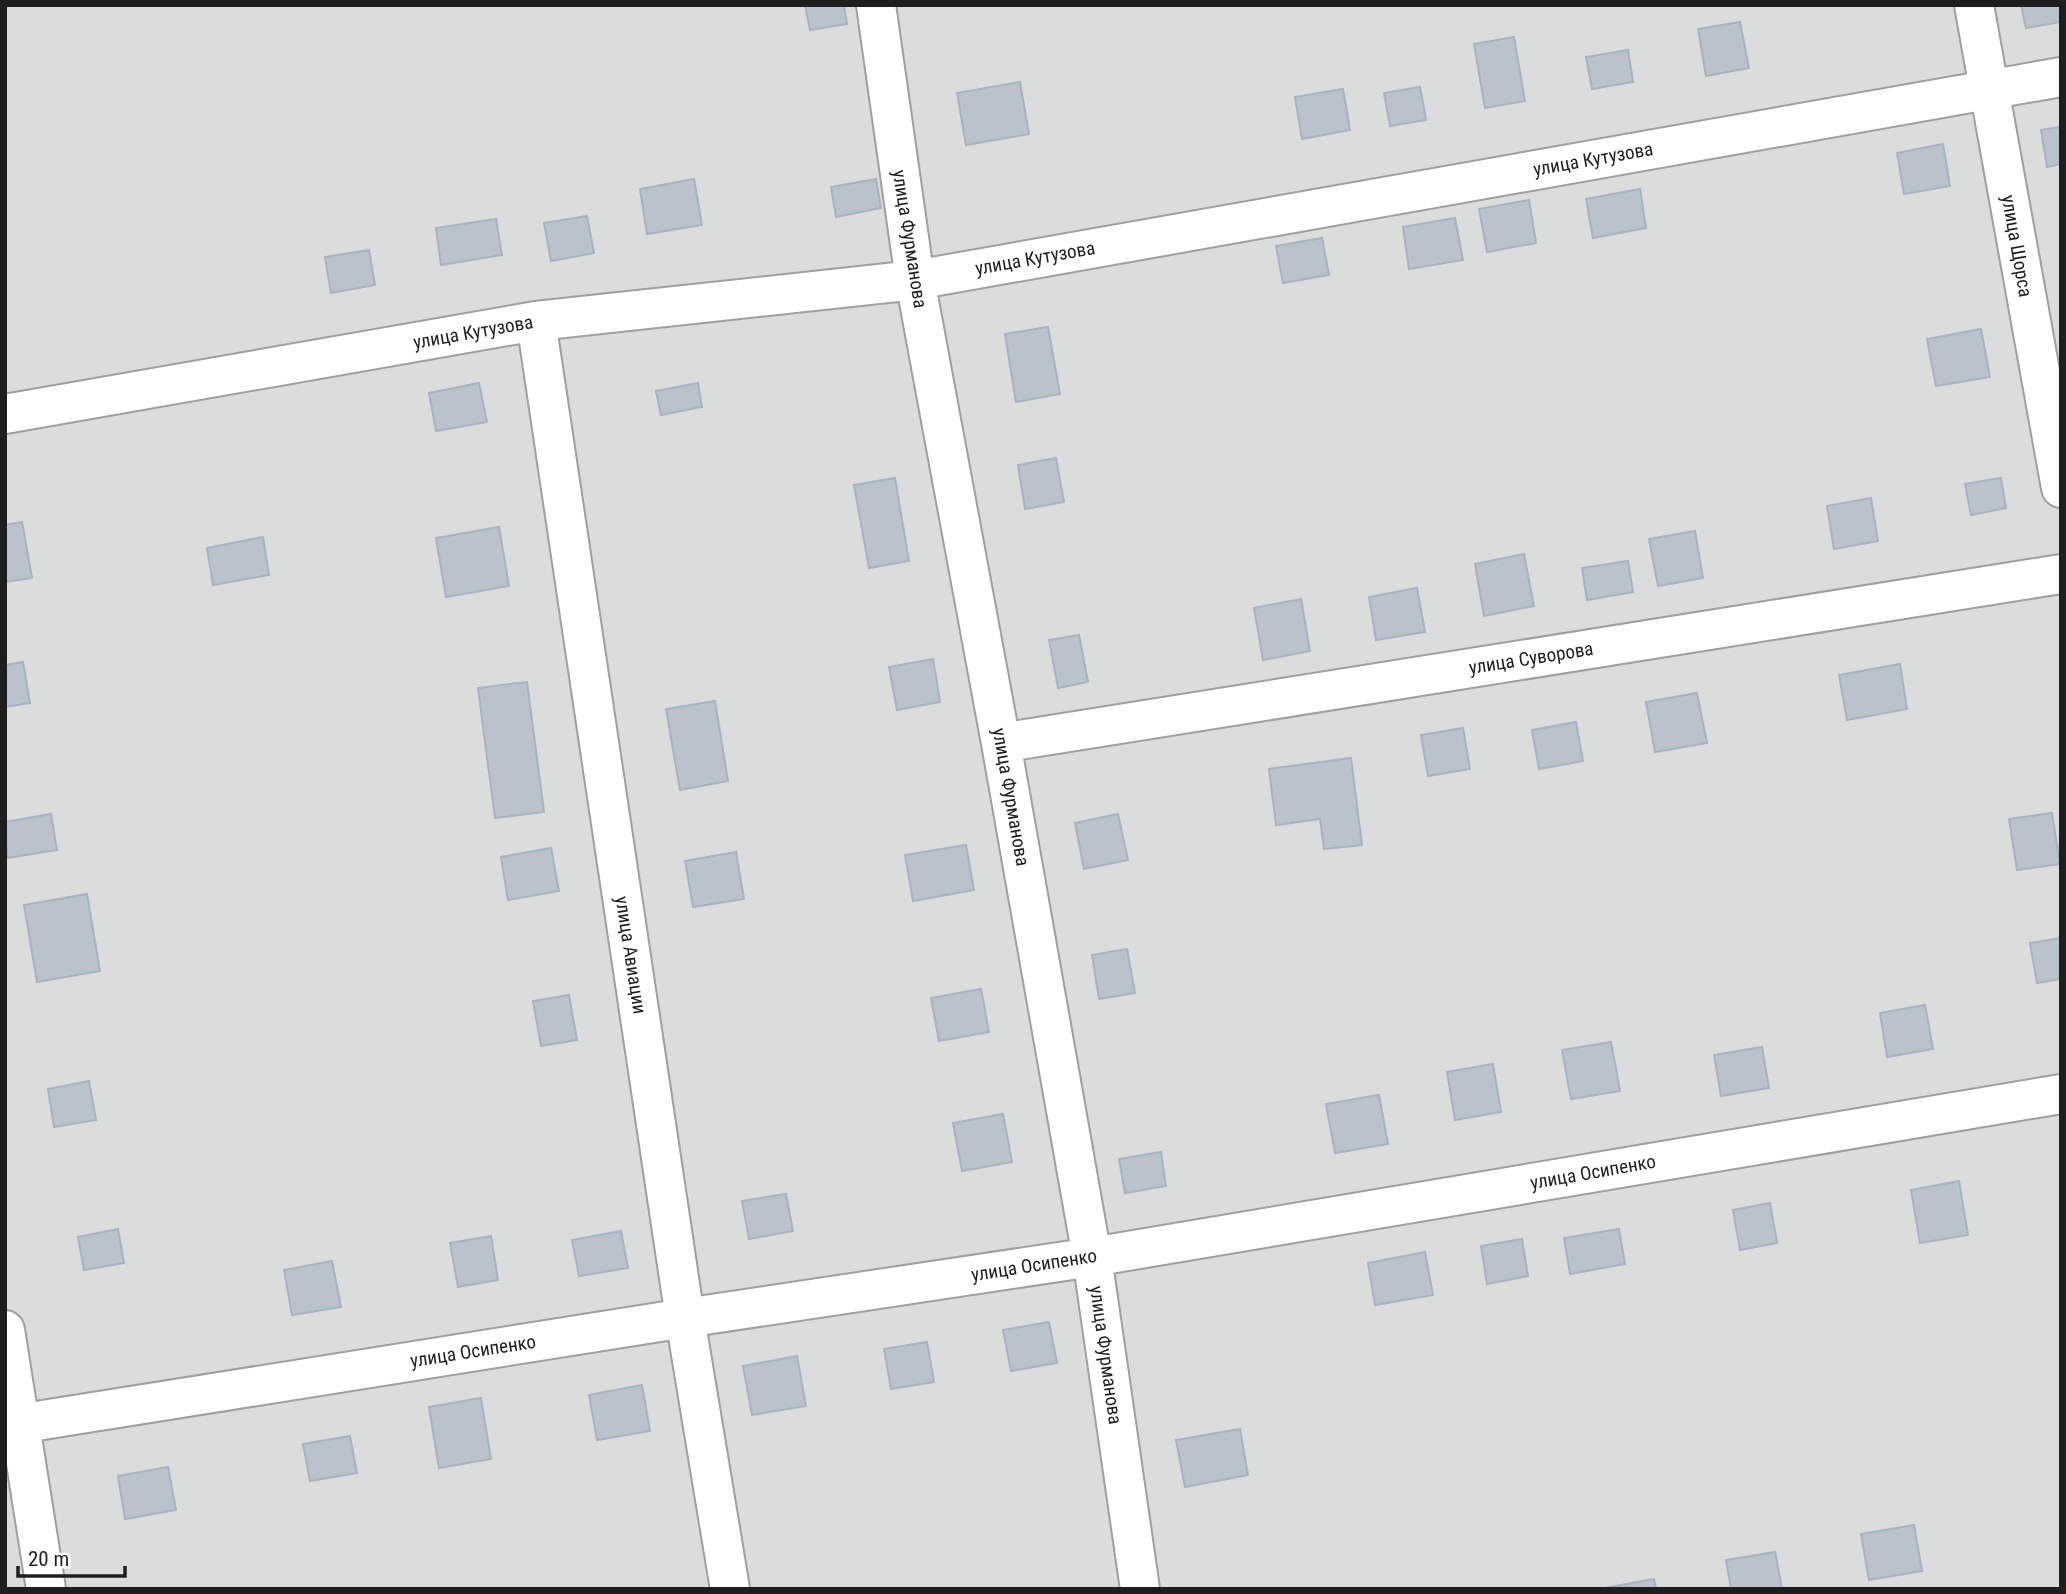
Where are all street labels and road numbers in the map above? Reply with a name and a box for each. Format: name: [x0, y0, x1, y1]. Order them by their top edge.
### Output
street label: улица Кутузова: [1531, 137, 1655, 181]
street label: улица Фурманова: [888, 168, 932, 310]
street label: улица Щорса: [1997, 193, 2037, 299]
street label: улица Кутузова: [973, 236, 1097, 280]
street label: улица Кутузова: [411, 310, 535, 354]
street label: улица Суворова: [1467, 637, 1595, 679]
street label: улица Фурманова: [988, 726, 1034, 868]
street label: улица Авиации: [610, 894, 652, 1016]
street label: улица Осипенко: [1528, 1150, 1658, 1194]
street label: улица Осипенко: [970, 1244, 1098, 1286]
street label: улица Фурманова: [1085, 1284, 1127, 1426]
street label: улица Осипенко: [409, 1330, 537, 1372]

